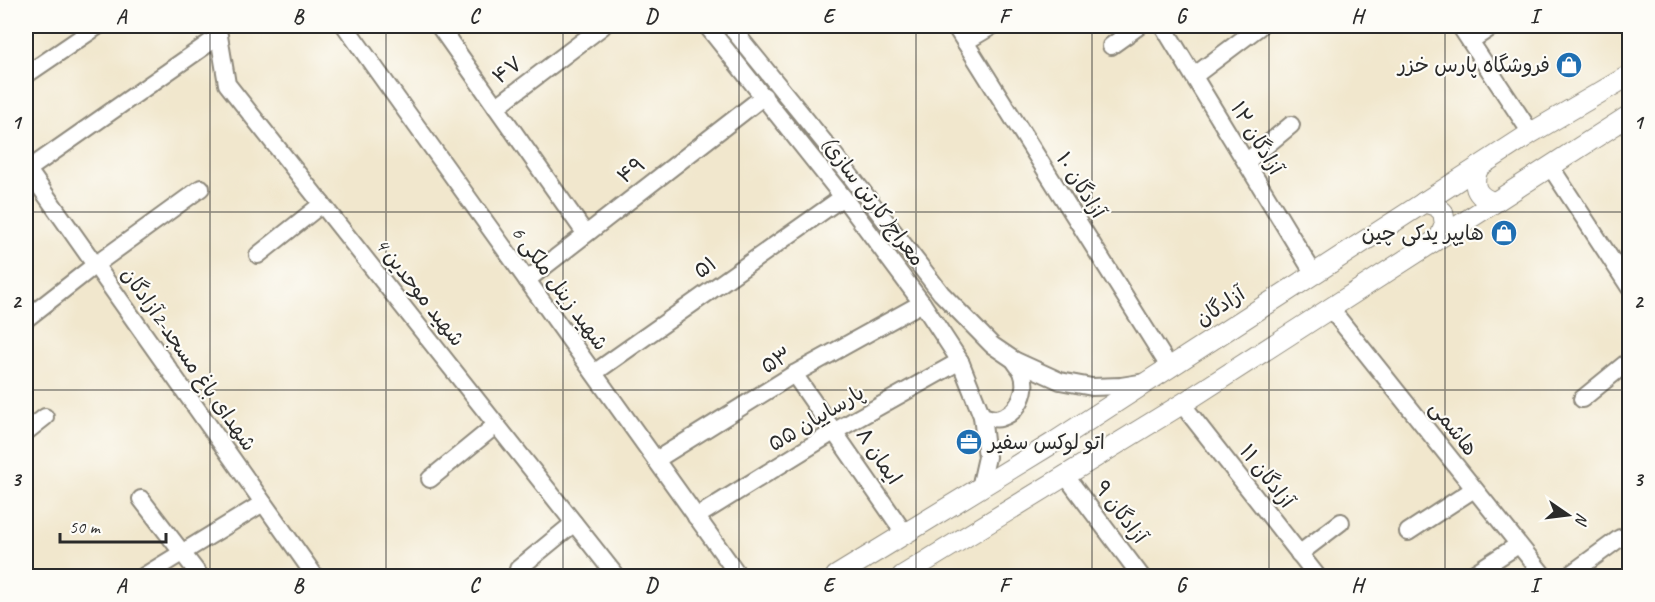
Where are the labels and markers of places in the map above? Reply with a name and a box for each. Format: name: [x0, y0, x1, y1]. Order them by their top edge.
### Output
shop icon: فروشگاه پارس خزر: [1554, 50, 1584, 80]
place label: فروشگاه پارس خزر: [1396, 52, 1550, 78]
shop icon: هایپر یدکی چین: [1489, 218, 1519, 248]
place label: هایپر یدکی چین: [1361, 220, 1484, 247]
office icon: اتو لوکس سفیر: [954, 427, 984, 457]
place label: اتو لوکس سفیر: [986, 429, 1105, 456]

